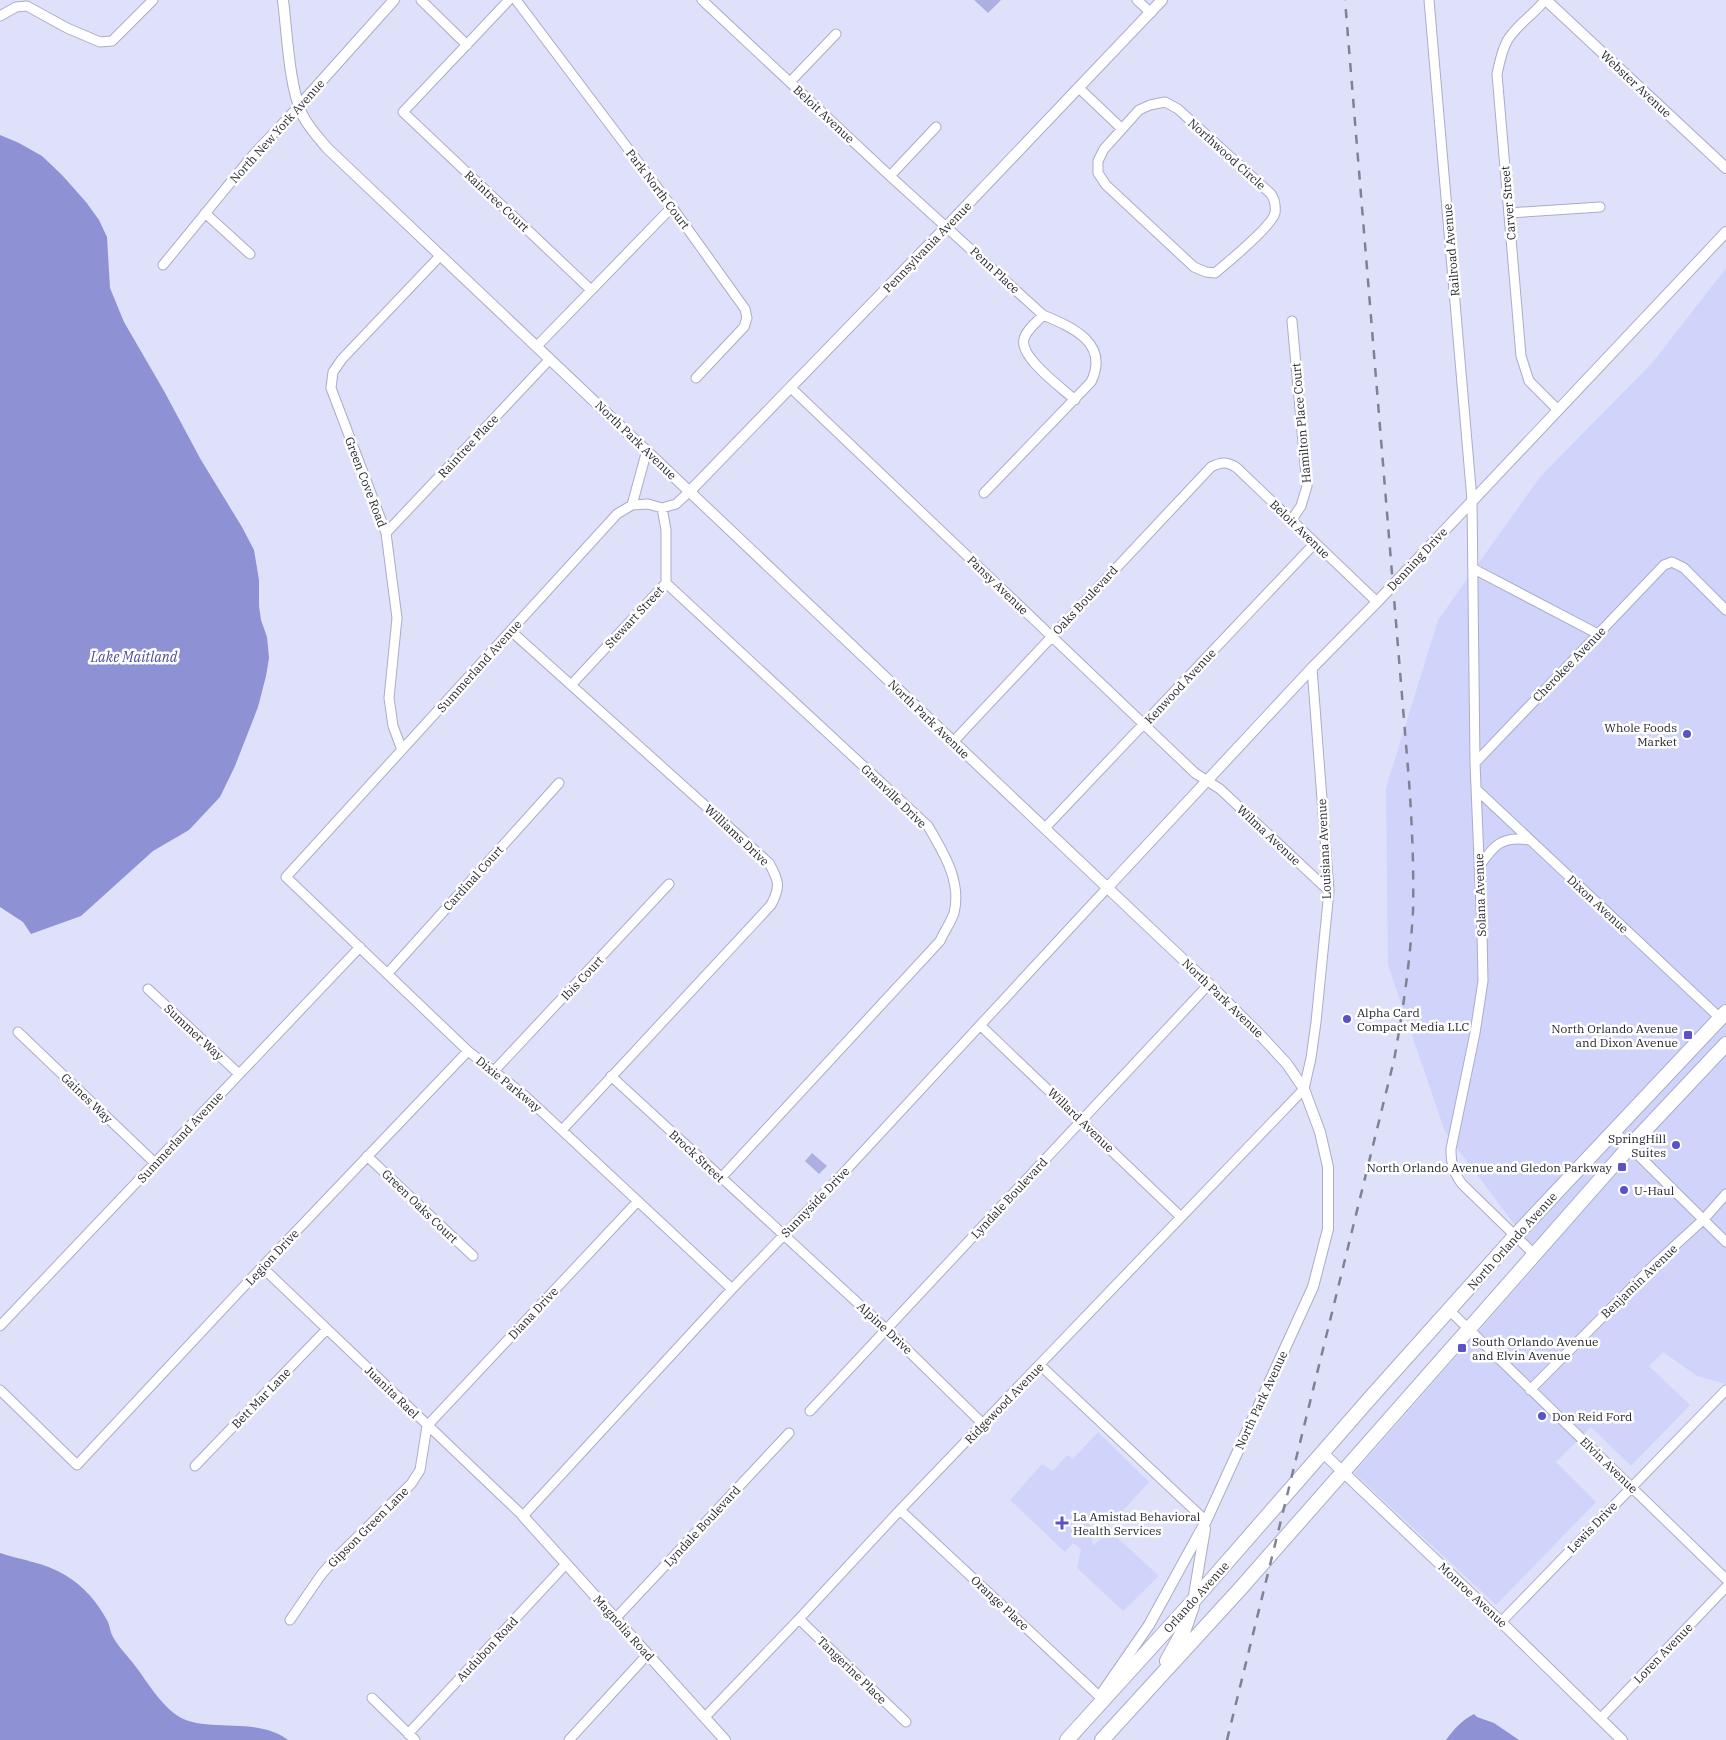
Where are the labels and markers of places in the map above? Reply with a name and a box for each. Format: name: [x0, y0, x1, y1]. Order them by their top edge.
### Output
place label: Whole Foods Market: [1604, 720, 1677, 749]
marker: Whole Foods Market: [1681, 728, 1693, 740]
place label: Alpha Card Compact Media LLC: [1357, 1005, 1470, 1034]
marker: Alpha Card Compact Media LLC: [1341, 1013, 1353, 1025]
place label: North Orlando Avenue and Dixon Avenue: [1551, 1021, 1678, 1050]
marker: North Orlando Avenue and Dixon Avenue: [1682, 1029, 1694, 1041]
place label: SpringHill Suites: [1608, 1131, 1666, 1160]
marker: SpringHill Suites: [1670, 1139, 1682, 1151]
place label: North Orlando Avenue and Gledon Parkway: [1367, 1160, 1613, 1175]
marker: North Orlando Avenue and Gledon Parkway: [1616, 1161, 1628, 1173]
place label: U-Haul: [1634, 1183, 1675, 1198]
marker: U-Haul: [1618, 1184, 1630, 1196]
place label: South Orlando Avenue and Elvin Avenue: [1472, 1334, 1599, 1363]
marker: South Orlando Avenue and Elvin Avenue: [1456, 1342, 1468, 1354]
place label: Don Reid Ford: [1552, 1409, 1632, 1424]
marker: Don Reid Ford: [1536, 1410, 1548, 1422]
place label: La Amistad Behavioral Health Services: [1073, 1509, 1201, 1538]
marker: La Amistad Behavioral Health Services: [1055, 1516, 1069, 1530]

